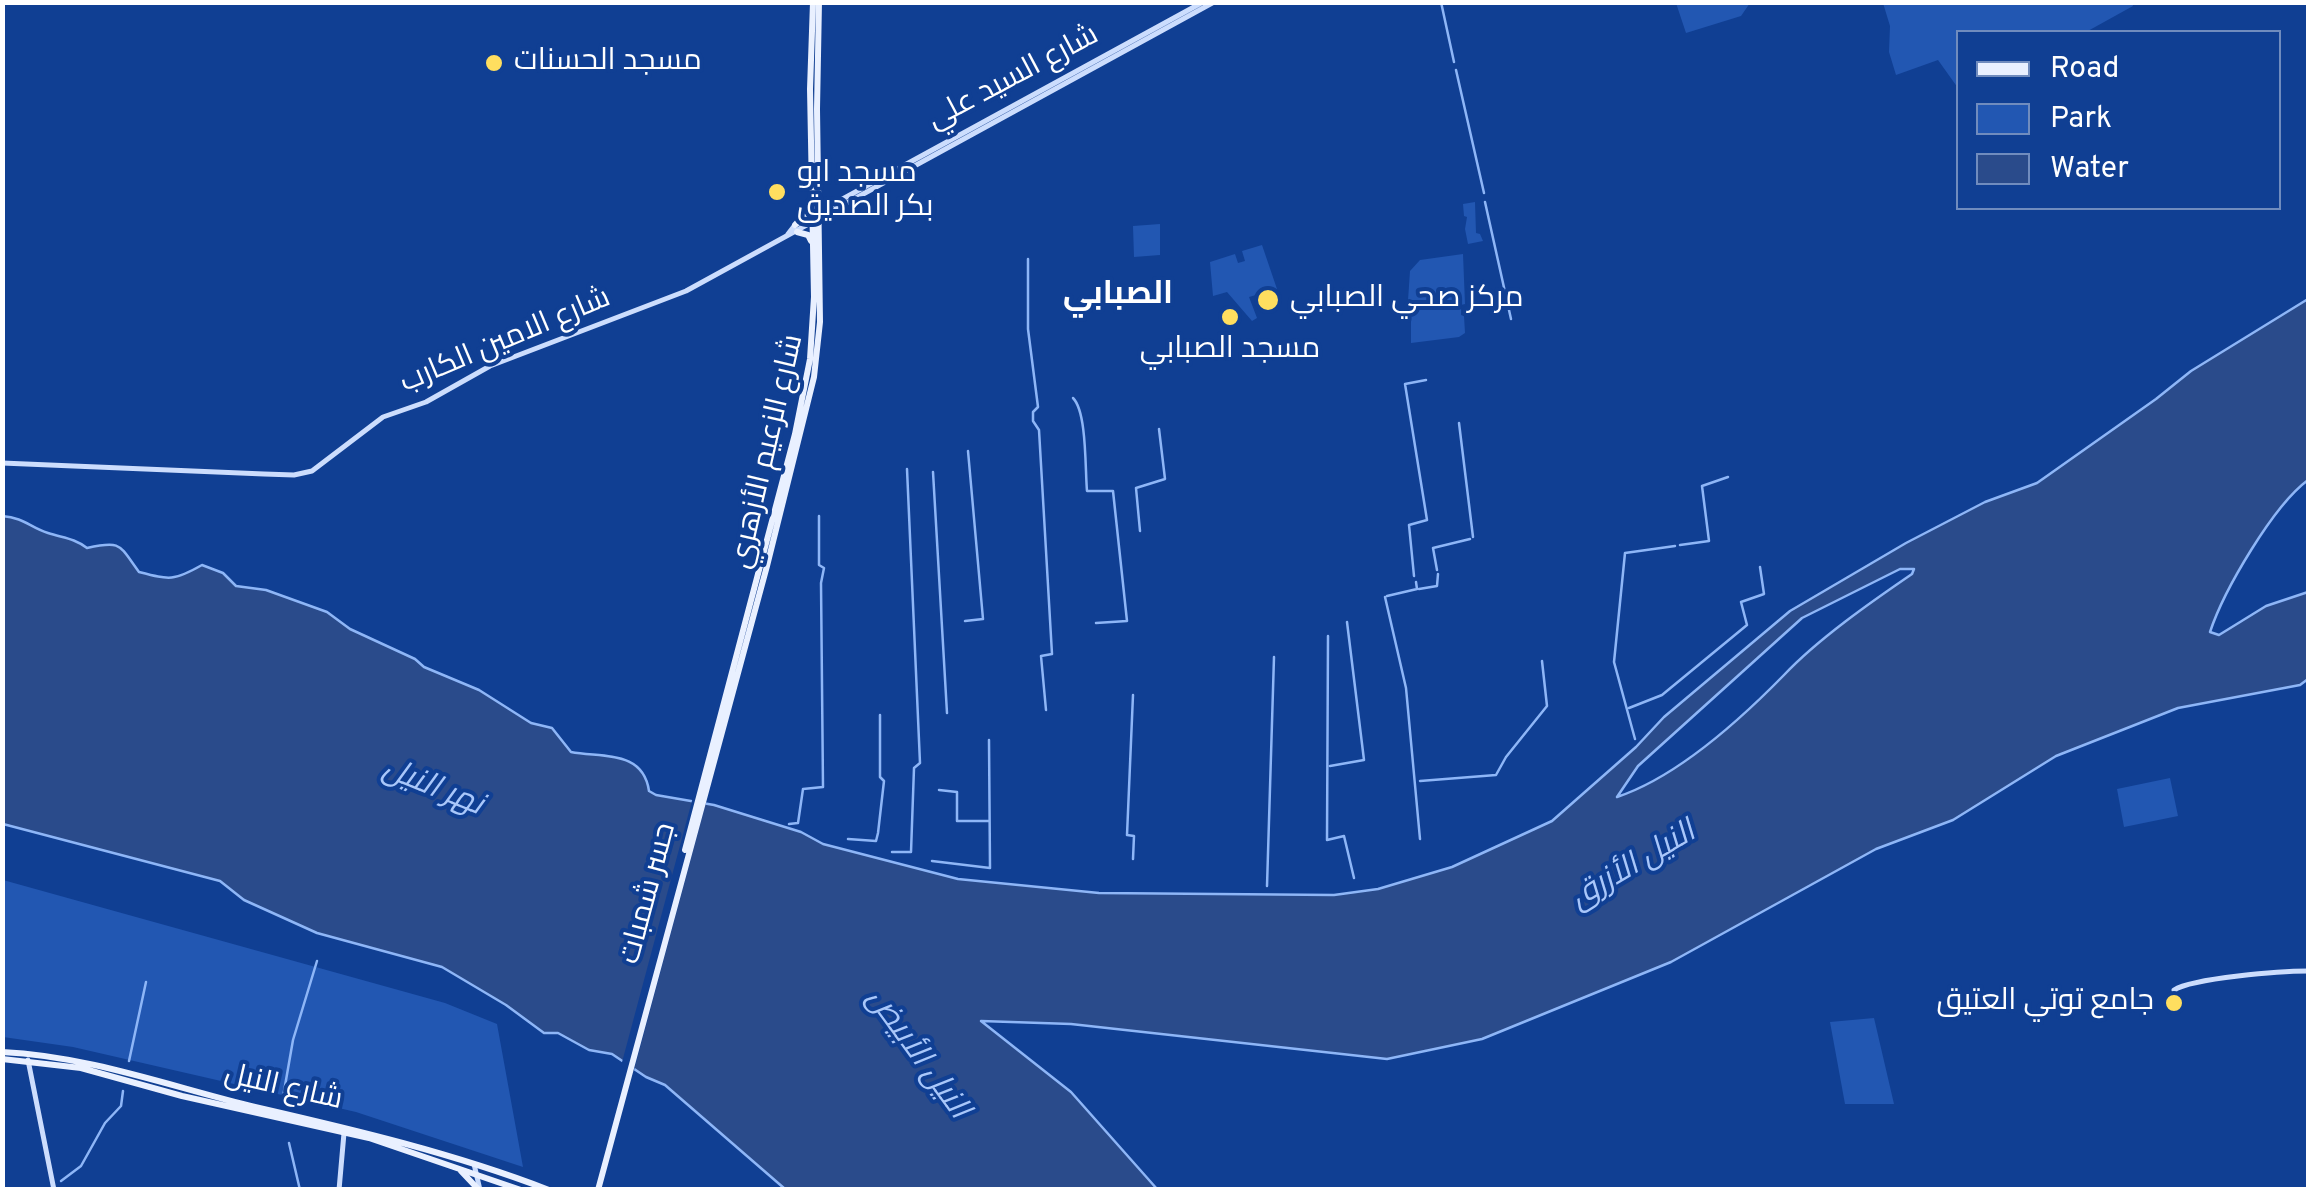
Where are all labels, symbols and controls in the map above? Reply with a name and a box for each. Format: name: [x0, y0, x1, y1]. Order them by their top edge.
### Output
street label: شارع السيد علي: [922, 19, 1106, 139]
legend: [1956, 30, 2281, 210]
place label: مسجد الحسنات: [514, 45, 702, 81]
text: Road: [2050, 51, 2119, 88]
marker: مسجد الحسنات: [483, 52, 505, 74]
text: Park: [2050, 101, 2112, 138]
text: Water: [2050, 151, 2129, 188]
place label: مسجد ابو بكر الصديق: [797, 157, 934, 228]
marker: مسجد ابو بكر الصديق: [766, 181, 788, 203]
district label: الصبابي: [1063, 278, 1173, 316]
street label: شارع الامين الكارب: [395, 281, 617, 403]
place label: مركز صحي الصبابي: [1290, 282, 1523, 318]
marker: مركز صحي الصبابي: [1255, 287, 1281, 313]
marker: مسجد الصبابي: [1219, 306, 1241, 328]
street label: شارع الزعيم الأزهري: [725, 332, 813, 572]
place label: مسجد الصبابي: [1140, 333, 1320, 369]
water label: نهر النيل: [376, 752, 488, 826]
water label: النيل الأزرق: [1564, 815, 1704, 919]
street label: جسر شمبات: [614, 820, 686, 968]
water label: النيل الأبيض: [856, 982, 976, 1128]
place label: جامع توتي العتيق: [1936, 985, 2154, 1021]
marker: جامع توتي العتيق: [2163, 992, 2185, 1014]
street label: شارع النيل: [220, 1058, 346, 1120]

